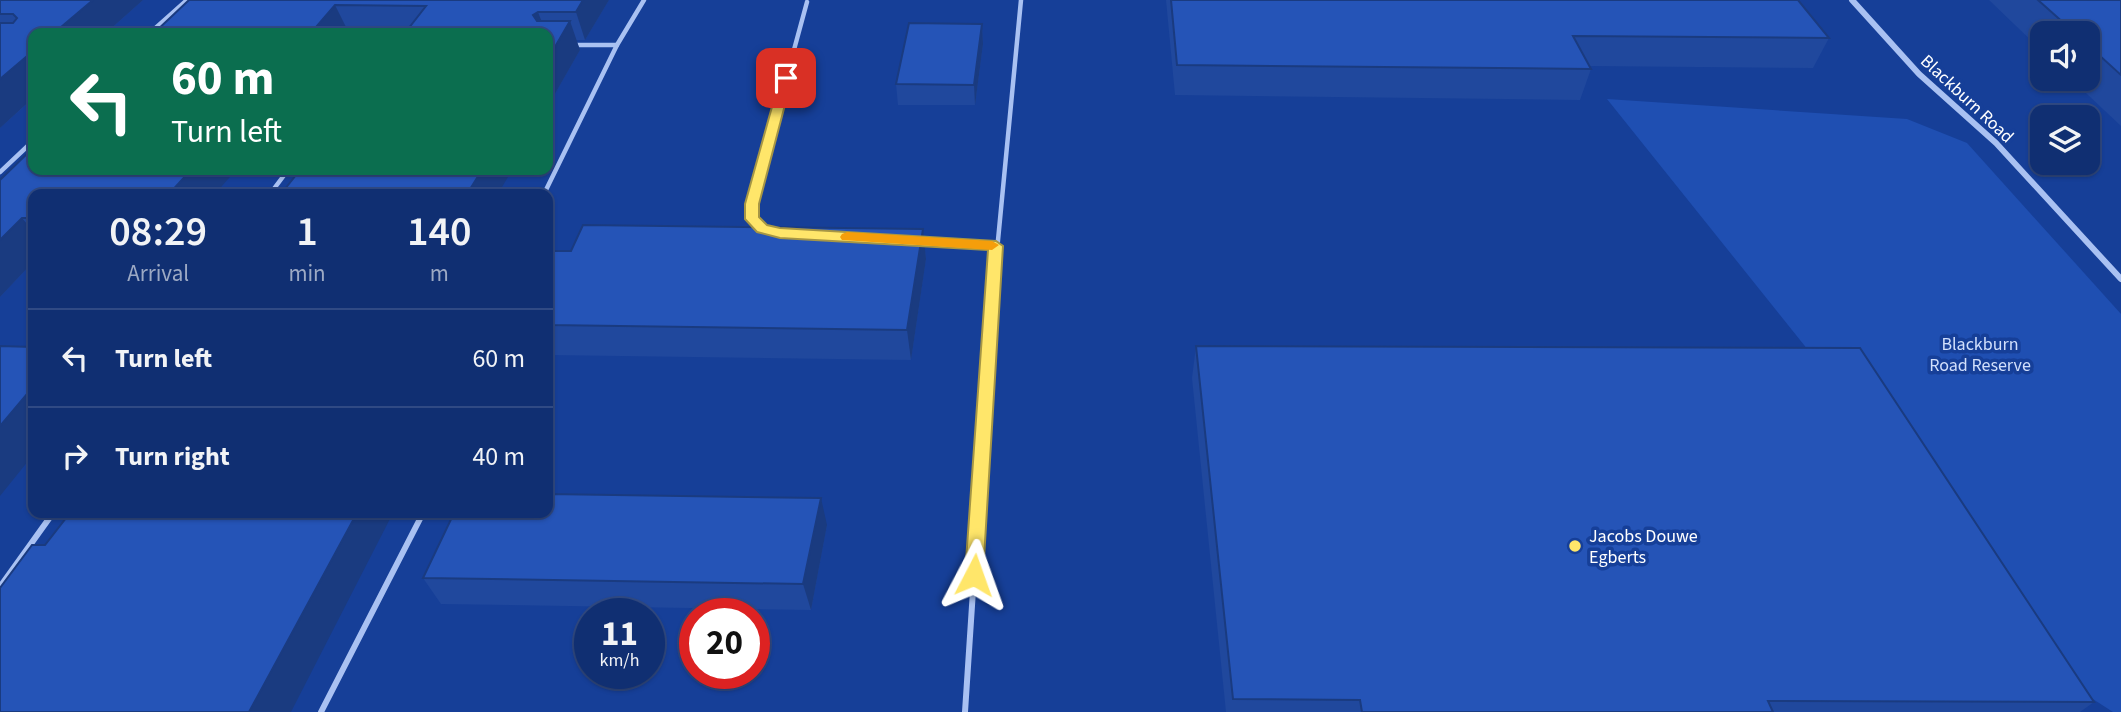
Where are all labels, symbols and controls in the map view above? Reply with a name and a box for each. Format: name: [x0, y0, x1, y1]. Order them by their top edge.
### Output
map controls: [2030, 21, 2100, 175]
button: sound: [2030, 21, 2100, 91]
text: 60 m: [171, 44, 275, 114]
pin: [756, 48, 816, 108]
street label: Blackburn Road: [1915, 49, 2019, 149]
icon: left: [56, 56, 147, 147]
icon: arrive: [767, 59, 805, 97]
button: layers: [2030, 105, 2100, 175]
text: Turn left: [171, 109, 282, 155]
text: 08:29: [109, 202, 207, 262]
text: 1: [296, 202, 318, 262]
text: 140: [407, 202, 472, 262]
text: Arrival: [127, 257, 189, 290]
text: min: [288, 257, 326, 290]
text: m: [430, 257, 449, 290]
park label: Blackburn Road Reserve: [1929, 332, 2031, 378]
icon: left: [56, 339, 94, 377]
text: Turn left: [115, 340, 212, 377]
text: 60 m: [472, 340, 525, 377]
icon: right: [56, 437, 94, 475]
text: Turn right: [115, 438, 230, 475]
text: 40 m: [472, 438, 525, 475]
place label: Jacobs Douwe Egberts: [1589, 524, 1698, 570]
position arrow: [937, 538, 1011, 612]
marker: Jacobs Douwe Egberts: [1567, 538, 1583, 554]
speed limit sign: 20: [679, 598, 770, 689]
text: 11: [601, 609, 638, 659]
text: km/h: [600, 648, 639, 673]

